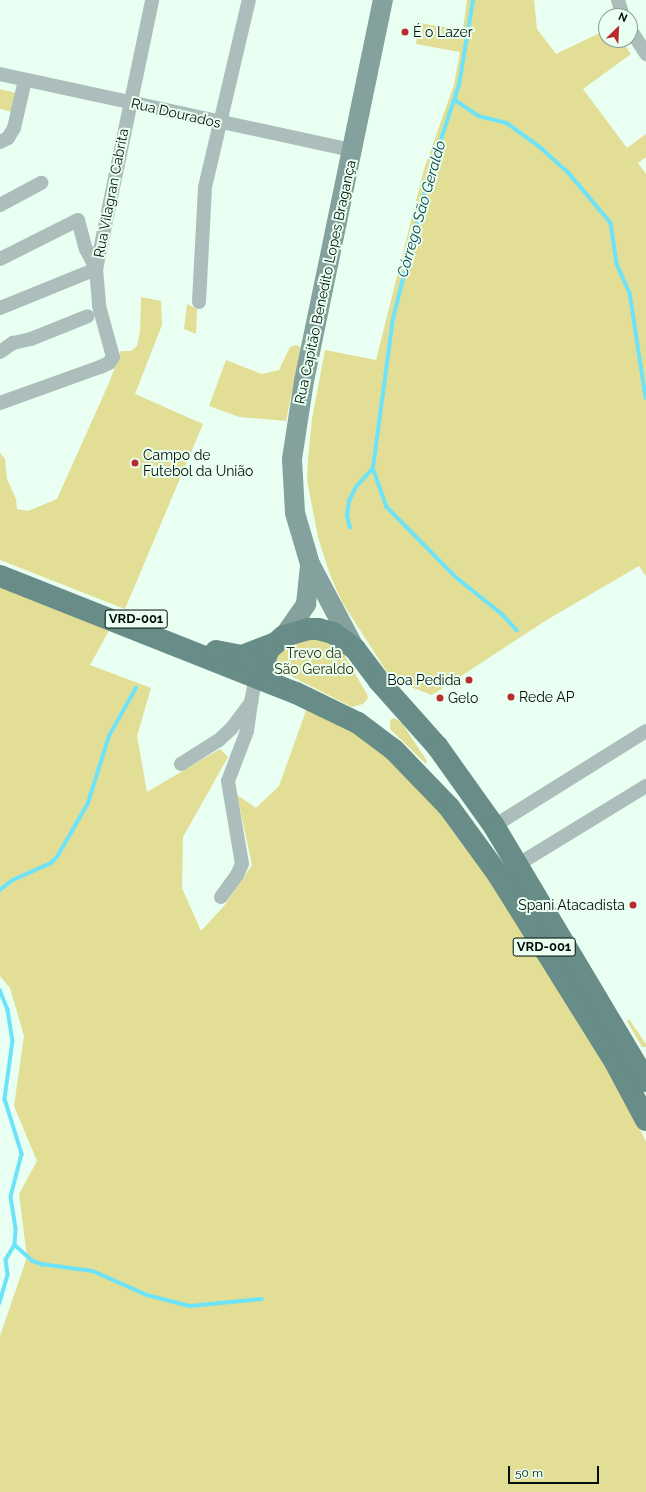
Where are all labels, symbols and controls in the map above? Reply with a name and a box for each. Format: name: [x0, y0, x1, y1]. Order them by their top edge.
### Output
north arrow: [598, 8, 638, 48]
text: N: [616, 10, 629, 25]
place label: É o Lazer: [413, 24, 473, 40]
marker: É o Lazer: [400, 27, 410, 37]
street label: Rua Dourados: [130, 95, 222, 131]
street label: Rua Vilagran Cabrita: [90, 127, 132, 259]
water label: Córrego São Geraldo: [394, 138, 450, 280]
street label: Rua Capitão Benedito Lopes Bragança: [291, 158, 359, 406]
place label: Campo de Futebol da União: [143, 447, 254, 480]
marker: Campo de Futebol da União: [130, 458, 140, 468]
road number: VRD-001: [104, 608, 168, 630]
park label: Trevo da São Geraldo: [274, 645, 354, 678]
place label: Boa Pedida: [387, 672, 461, 688]
marker: Boa Pedida: [464, 675, 474, 685]
place label: Rede AP: [519, 689, 575, 705]
place label: Gelo: [448, 690, 478, 706]
marker: Rede AP: [506, 692, 516, 702]
marker: Gelo: [435, 693, 445, 703]
place label: Spani Atacadista: [518, 897, 625, 913]
marker: Spani Atacadista: [628, 900, 638, 910]
road number: VRD-001: [512, 936, 576, 958]
scale bar: [510, 1458, 601, 1484]
text: 50 m: [515, 1466, 543, 1480]

